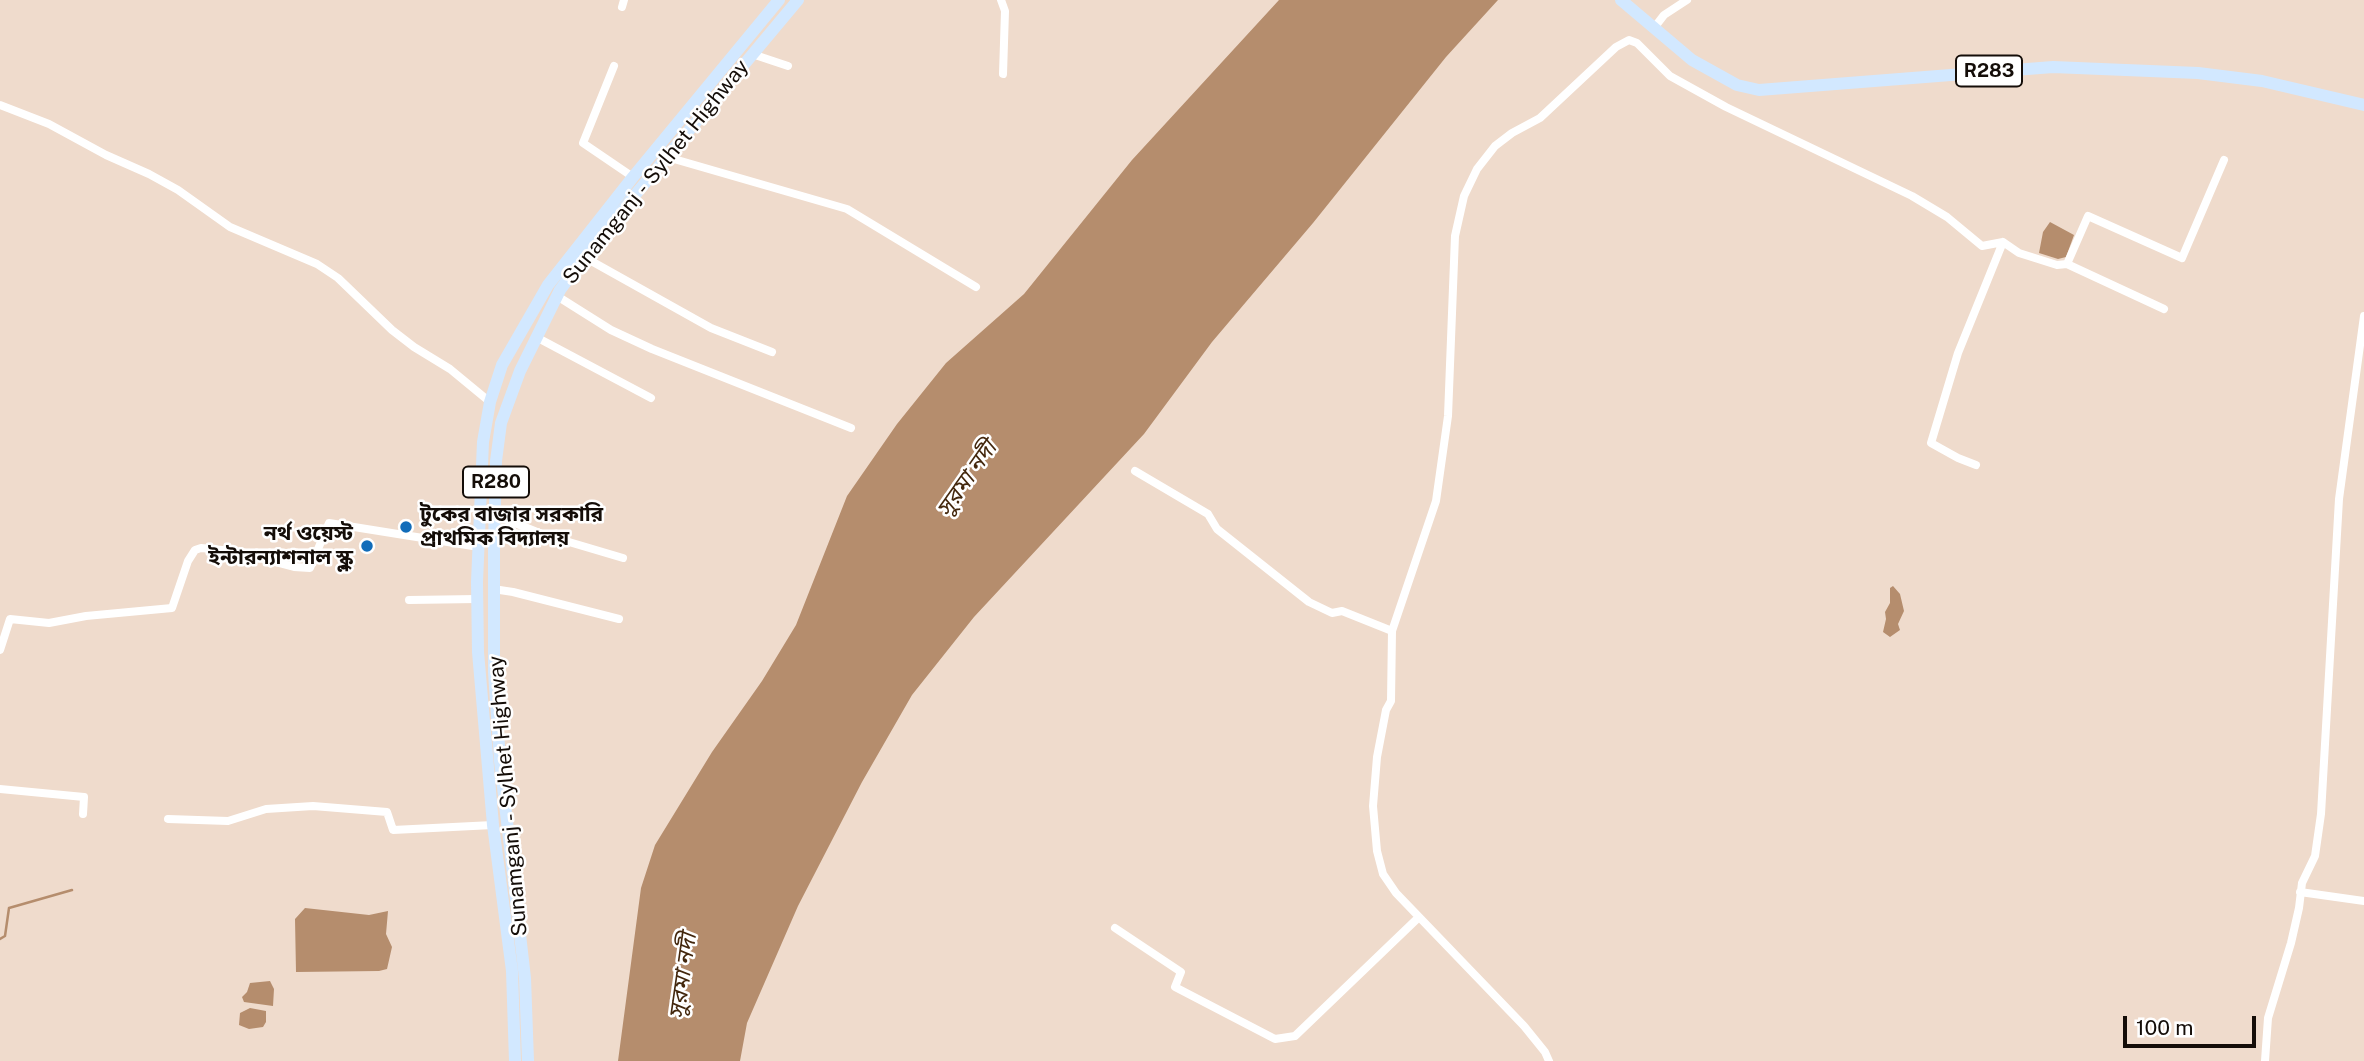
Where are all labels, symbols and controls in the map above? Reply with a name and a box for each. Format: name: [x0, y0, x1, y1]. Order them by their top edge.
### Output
street label: Sunamganj - Sylhet Highway: [558, 55, 754, 289]
road number: R283: [1956, 55, 2022, 86]
water label: সুরমা নদী: [931, 436, 1003, 522]
road number: R280: [463, 467, 529, 498]
place label: টুকের বাজার সরকারি প্রাথমিক বিদ্যালয়: [420, 502, 603, 552]
marker: টুকের বাজার সরকারি প্রাথমিক বিদ্যালয়: [398, 519, 414, 535]
place label: নর্থ ওয়েস্ট ইন্টারন্যাশনাল স্কুল: [208, 521, 353, 571]
marker: নর্থ ওয়েস্ট ইন্টারন্যাশনাল স্কুল: [359, 538, 375, 554]
street label: Sunamganj - Sylhet Highway: [483, 655, 533, 937]
water label: সুরমা নদী: [663, 931, 703, 1021]
scale bar: [2126, 1002, 2259, 1046]
text: 100 m: [2136, 1015, 2193, 1040]

